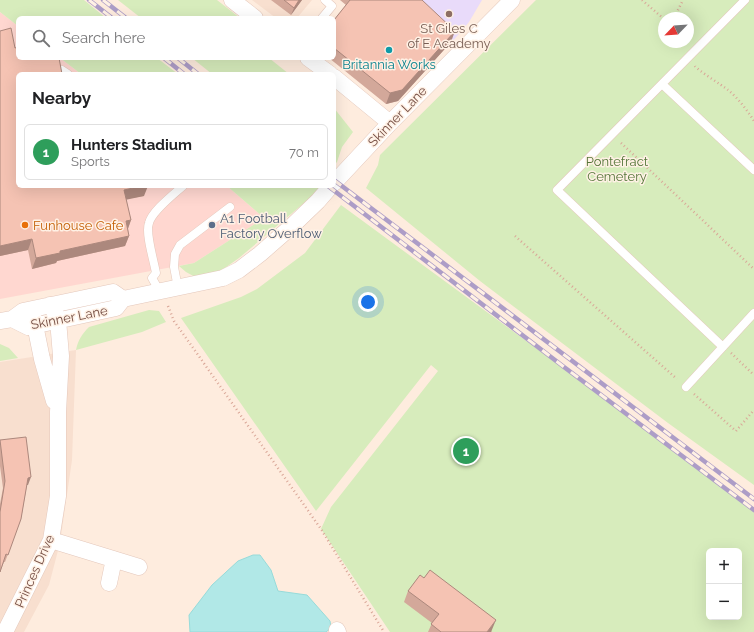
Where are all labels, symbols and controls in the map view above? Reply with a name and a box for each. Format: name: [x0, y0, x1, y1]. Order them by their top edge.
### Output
marker: St Giles C of E Academy: [444, 9, 454, 19]
north arrow: [658, 12, 694, 48]
search box: [16, 16, 336, 60]
place label: St Giles C of E Academy: [407, 21, 491, 51]
icon: search: [30, 27, 52, 49]
text: Search here: [62, 29, 145, 47]
marker: Britannia Works: [384, 45, 394, 55]
place label: Britannia Works: [342, 57, 436, 72]
street label: Skinner Lane: [365, 83, 430, 150]
text: Nearby: [32, 88, 91, 108]
text: Hunters Stadium: [71, 136, 192, 154]
text: 1: [43, 145, 49, 160]
text: 70 m: [289, 145, 319, 160]
text: Sports: [71, 154, 110, 169]
park label: Pontefract Cemetery: [586, 154, 649, 184]
place label: A1 Football Factory Overflow: [220, 211, 322, 241]
place label: Funhouse Cafe: [33, 218, 124, 233]
marker: Funhouse Cafe: [20, 220, 30, 230]
marker: A1 Football Factory Overflow: [207, 220, 217, 230]
your location: [358, 292, 378, 312]
street label: Skinner Lane: [29, 303, 109, 332]
pin: 1: [453, 436, 479, 466]
street label: Princes Drive: [12, 532, 57, 610]
map controls: [706, 548, 742, 620]
button: +: [706, 548, 742, 584]
button: −: [706, 584, 742, 620]

